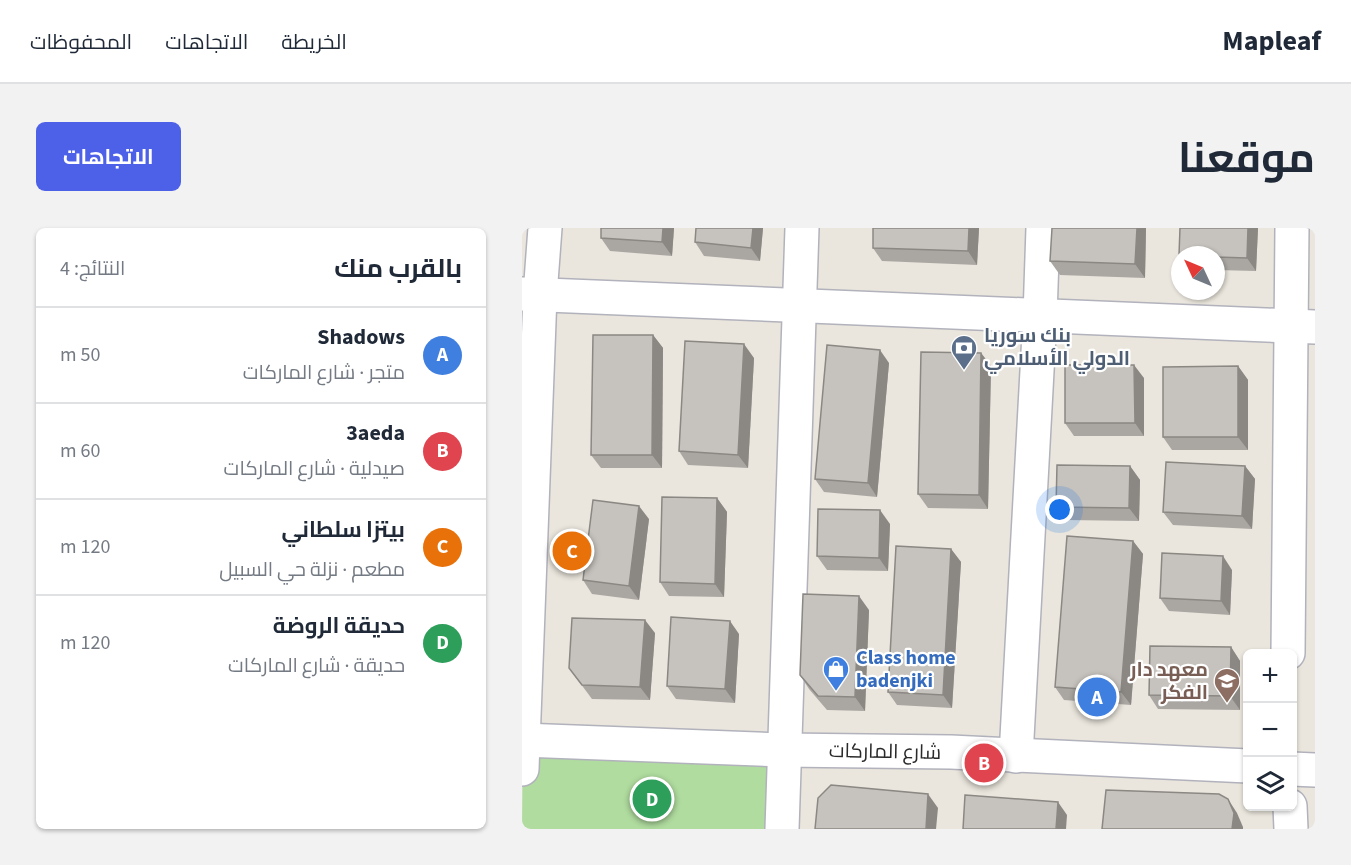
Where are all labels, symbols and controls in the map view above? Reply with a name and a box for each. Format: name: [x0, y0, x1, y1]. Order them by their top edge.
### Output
text: Mapleaf: [1222, 21, 1321, 61]
text: المحفوظات: [30, 27, 132, 57]
text: الاتجاهات: [165, 27, 248, 57]
text: الخريطة: [281, 27, 347, 57]
button: الاتجاهات: [36, 122, 181, 191]
text: موقعنا: [1178, 129, 1315, 189]
north arrow: [1171, 246, 1225, 300]
text: بالقرب منك: [334, 250, 462, 287]
text: النتائج: 4: [60, 255, 125, 283]
text: Shadows: [317, 321, 405, 353]
place label: بنك سوريا الدولي الأسلامي: [984, 322, 1130, 374]
bank icon: بنك سوريا الدولي الأسلامي: [949, 333, 979, 371]
text: 50 m: [60, 341, 100, 369]
text: A: [437, 341, 448, 369]
text: متجر · شارع الماركات: [243, 359, 405, 387]
text: 3aeda: [346, 417, 405, 449]
text: 60 m: [60, 437, 100, 465]
text: B: [436, 437, 449, 465]
text: صيدلية · شارع الماركات: [224, 455, 405, 483]
your location: [1045, 495, 1074, 524]
text: بيتزا سلطاني: [282, 514, 405, 546]
pin: C: [553, 528, 592, 574]
text: 120 m: [60, 533, 110, 561]
text: C: [437, 533, 448, 561]
text: مطعم · نزلة حي السبيل: [219, 556, 405, 584]
text: حديقة الروضة: [273, 610, 405, 642]
text: 120 m: [60, 629, 110, 657]
text: D: [436, 629, 449, 657]
place label: Class home badenjki: [856, 644, 956, 695]
map controls: [1243, 649, 1297, 811]
button: +: [1243, 649, 1297, 703]
text: حديقة · شارع الماركات: [228, 652, 405, 680]
shop icon: Class home badenjki: [821, 654, 851, 692]
place label: معهد دار الفكر: [1129, 656, 1208, 707]
school or university icon: معهد دار الفكر: [1212, 666, 1242, 704]
pin: A: [1078, 674, 1116, 720]
button: −: [1243, 703, 1297, 757]
street label: شارع الماركات: [829, 737, 941, 767]
pin: B: [964, 740, 1004, 786]
button: layers: [1243, 757, 1297, 811]
pin: D: [632, 776, 672, 822]

